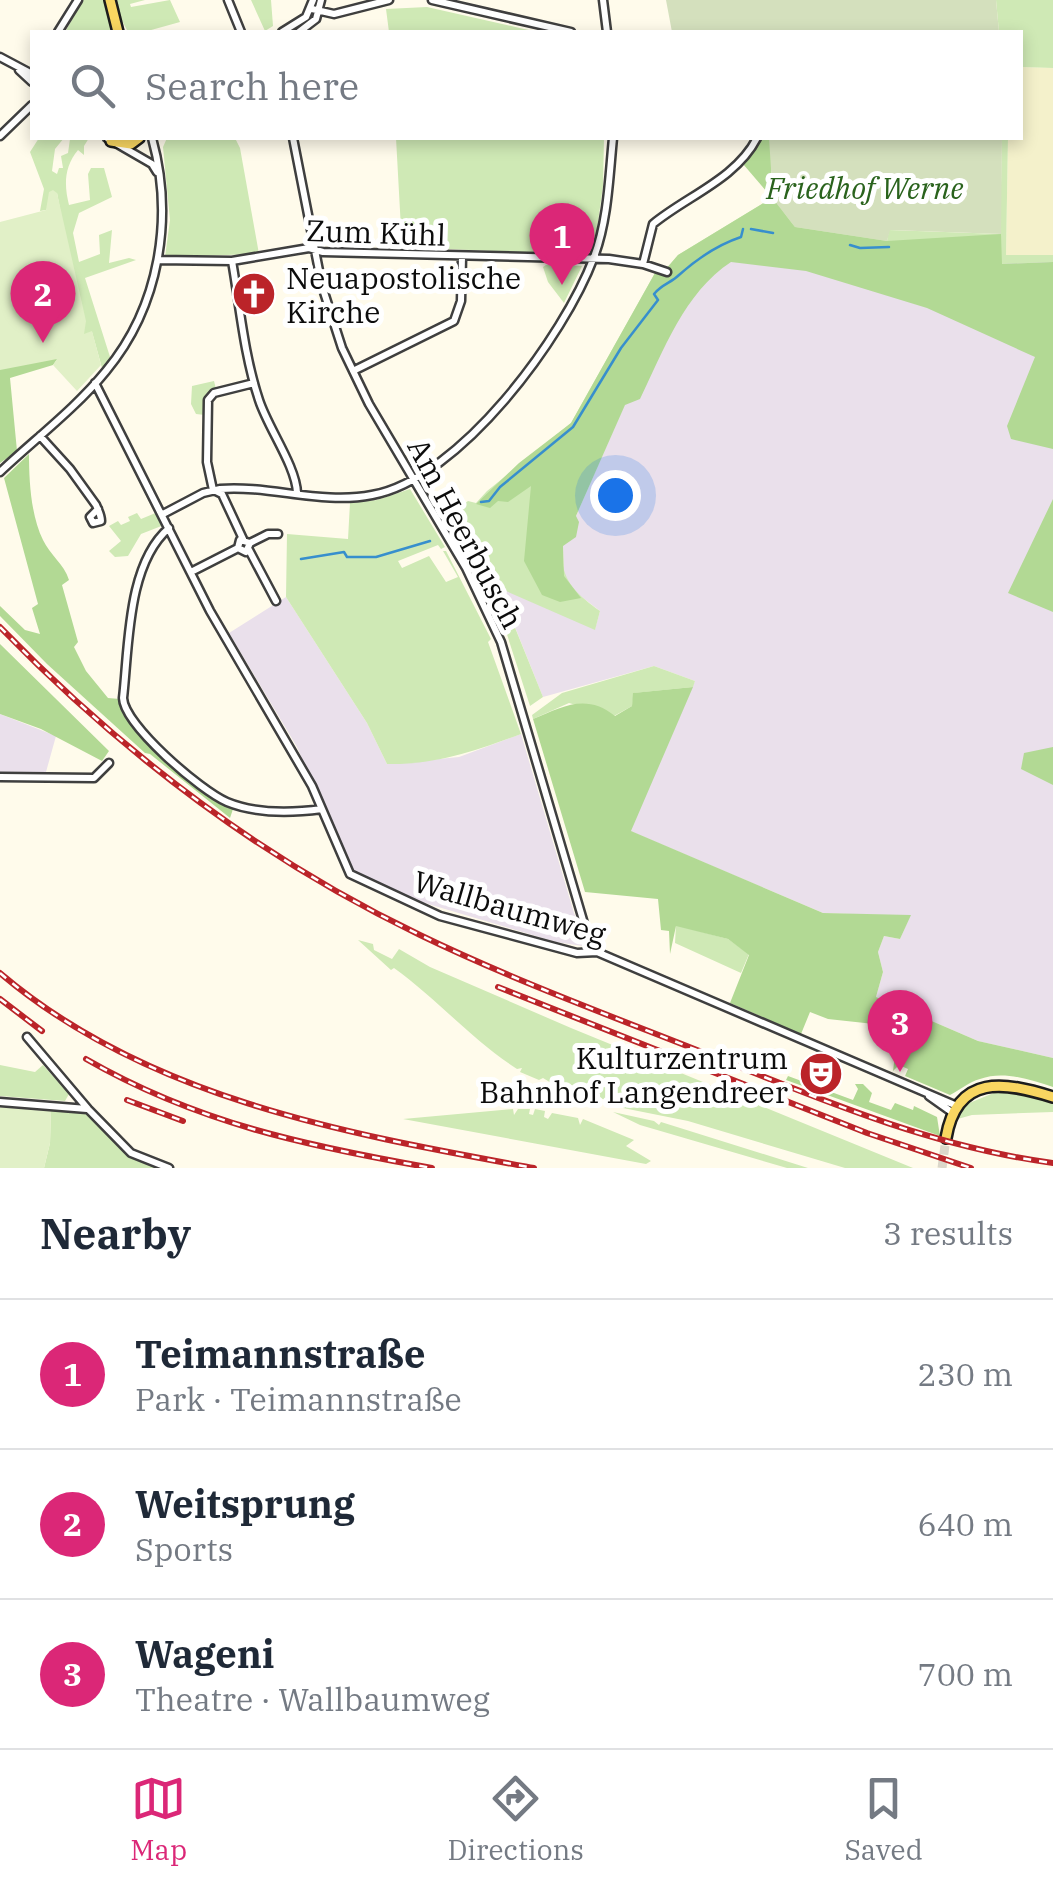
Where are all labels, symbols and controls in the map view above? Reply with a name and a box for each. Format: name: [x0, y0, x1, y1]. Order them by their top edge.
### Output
search box: [30, 30, 1023, 140]
icon: search: [65, 58, 120, 113]
text: Search here: [145, 61, 359, 110]
park label: Friedhof Werne: [765, 168, 964, 207]
pin: 1: [530, 202, 594, 285]
street label: Zum Kühl: [305, 210, 447, 254]
place label: Neuapostolische Kirche: [286, 258, 521, 331]
pin: 2: [10, 260, 76, 343]
church icon: Neuapostolische Kirche: [231, 271, 277, 317]
street label: Am Heerbusch: [399, 431, 533, 635]
your location: [590, 470, 641, 521]
street label: Wallbaumweg: [409, 861, 611, 953]
pin: 3: [868, 990, 932, 1072]
place label: Kulturzentrum Bahnhof Langendreer: [479, 1038, 788, 1111]
theatre icon: Kulturzentrum Bahnhof Langendreer: [798, 1051, 844, 1097]
text: Nearby: [40, 1206, 191, 1261]
text: 3 results: [883, 1212, 1013, 1254]
text: Teimannstraße: [135, 1329, 426, 1378]
text: 1: [63, 1353, 82, 1395]
text: 230 m: [917, 1353, 1013, 1395]
text: Park · Teimannstraße: [135, 1378, 462, 1420]
text: Weitsprung: [135, 1479, 355, 1528]
text: 2: [63, 1503, 82, 1545]
text: 640 m: [917, 1503, 1013, 1545]
text: Sports: [135, 1528, 233, 1570]
text: Wageni: [135, 1629, 275, 1678]
text: 3: [63, 1653, 82, 1695]
text: 700 m: [917, 1653, 1013, 1695]
text: Theatre · Wallbaumweg: [135, 1678, 490, 1720]
tab: Map: [130, 1771, 187, 1868]
tab: Directions: [447, 1771, 584, 1868]
tab: Saved: [844, 1771, 923, 1868]

